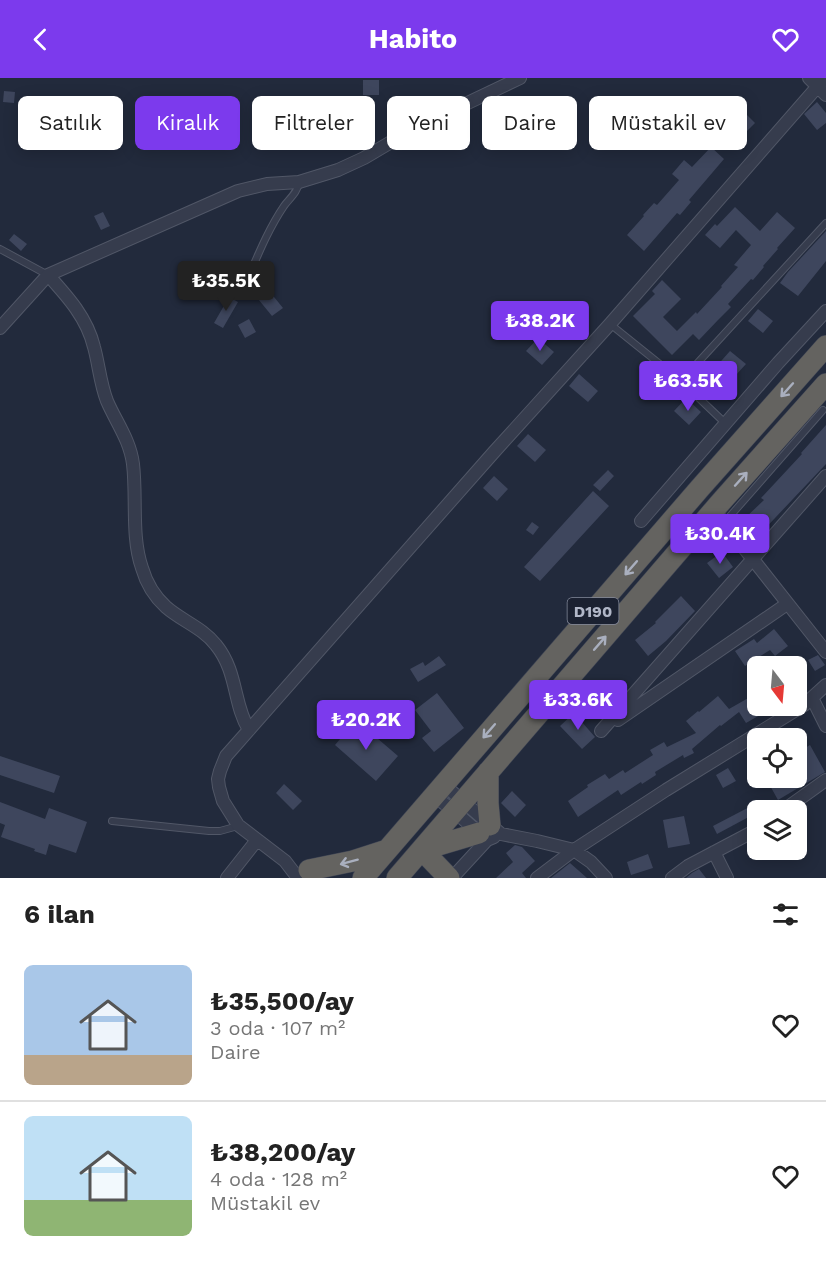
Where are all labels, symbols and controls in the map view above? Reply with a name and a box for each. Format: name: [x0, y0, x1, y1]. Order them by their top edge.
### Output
icon: back: [24, 23, 57, 56]
text: Habito: [369, 23, 457, 55]
icon: heart: [769, 23, 802, 56]
chip: Satılık: [18, 96, 123, 150]
chip: Kiralık: [135, 96, 240, 150]
chip: Filtreler: [252, 96, 375, 150]
chip: Yeni: [387, 96, 470, 150]
chip: Daire: [482, 96, 577, 150]
chip: Müstakil ev: [589, 96, 747, 150]
pin: ₺35.5K: [177, 261, 275, 312]
text: ₺35.5K: [191, 268, 261, 292]
pin: ₺38.2K: [491, 301, 589, 352]
text: ₺38.2K: [505, 308, 575, 332]
pin: ₺63.5K: [639, 361, 737, 412]
text: ₺63.5K: [653, 368, 723, 392]
one-way arrow: [780, 382, 794, 397]
one-way arrow: [734, 472, 748, 487]
pin: ₺30.4K: [671, 514, 769, 565]
text: ₺30.4K: [684, 521, 756, 545]
one-way arrow: [624, 560, 638, 575]
road number: D190: [568, 598, 618, 624]
one-way arrow: [593, 636, 607, 651]
north arrow: [747, 656, 807, 716]
map controls: [747, 656, 807, 860]
pin: ₺33.6K: [529, 680, 627, 731]
text: ₺33.6K: [543, 687, 613, 711]
pin: ₺20.2K: [317, 700, 415, 751]
text: ₺20.2K: [331, 707, 401, 731]
one-way arrow: [482, 723, 496, 738]
button: locate: [747, 728, 807, 788]
button: layers: [747, 800, 807, 860]
one-way arrow: [339, 857, 358, 868]
icon: filters: [769, 898, 802, 931]
text: 6 ilan: [24, 899, 95, 929]
text: ₺35,500/ay: [210, 986, 354, 1016]
icon: home: [72, 989, 144, 1061]
icon: heart: [769, 1009, 802, 1042]
text: 3 oda · 107 m²: [210, 1016, 345, 1040]
text: Daire: [210, 1040, 260, 1064]
text: ₺38,200/ay: [210, 1137, 355, 1167]
icon: home: [72, 1140, 144, 1212]
icon: heart: [769, 1160, 802, 1193]
text: 4 oda · 128 m²: [210, 1167, 347, 1191]
text: Müstakil ev: [210, 1191, 320, 1215]

